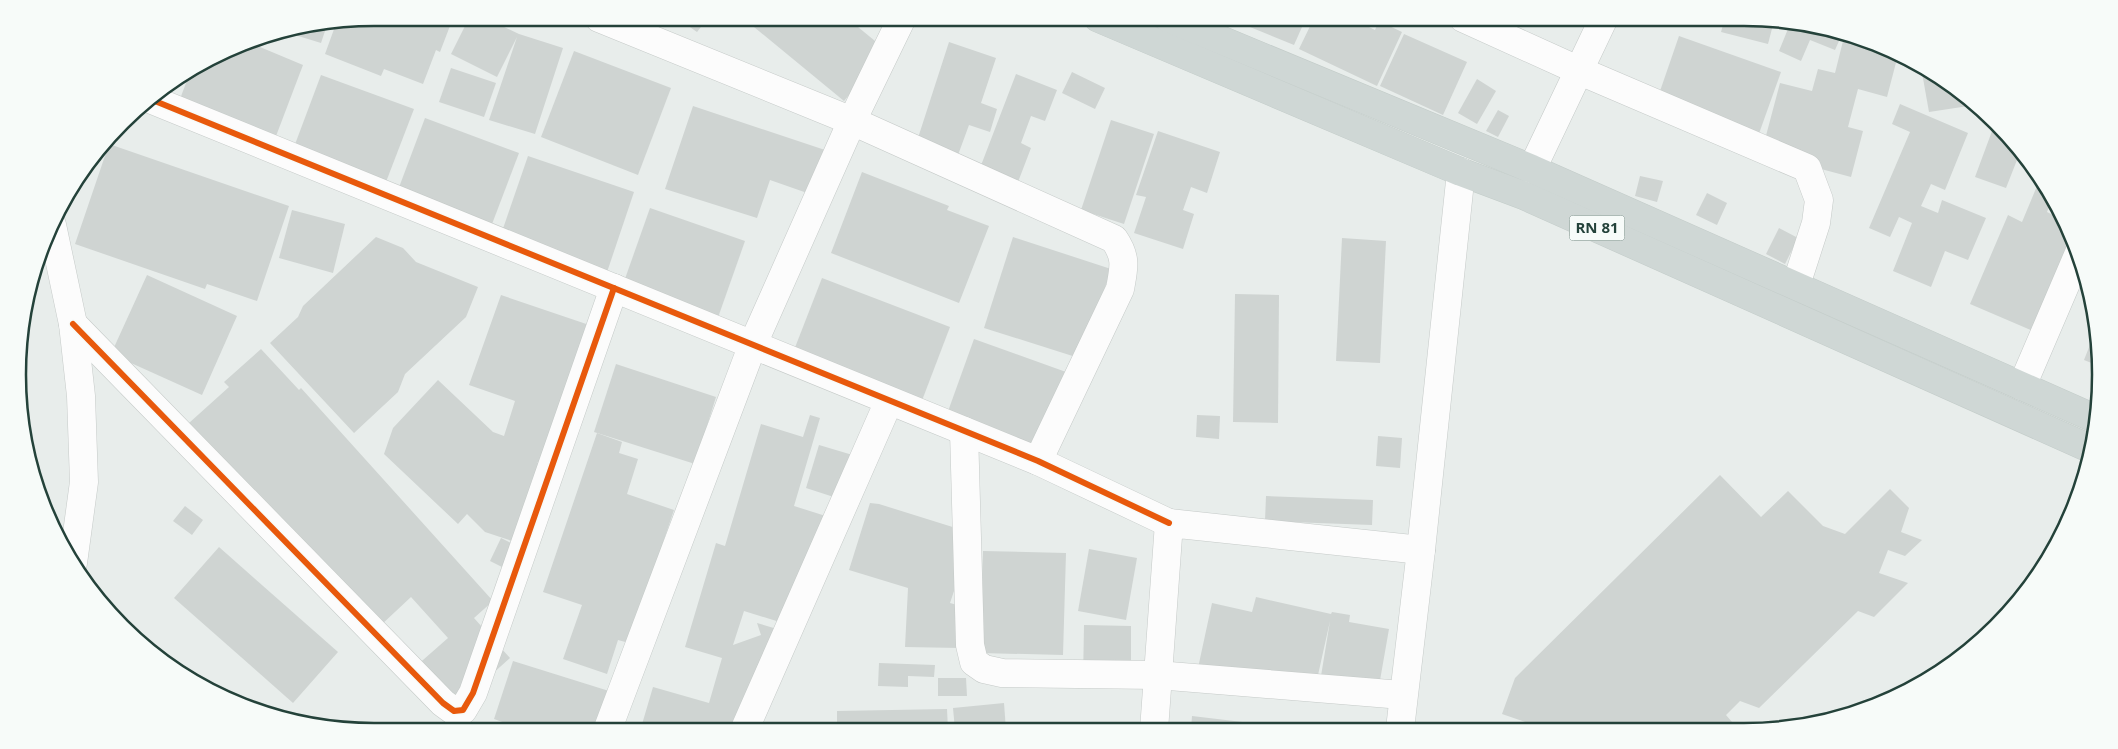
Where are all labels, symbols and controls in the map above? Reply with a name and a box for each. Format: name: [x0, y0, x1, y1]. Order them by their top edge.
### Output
road number: RN 81: [1570, 216, 1624, 240]

